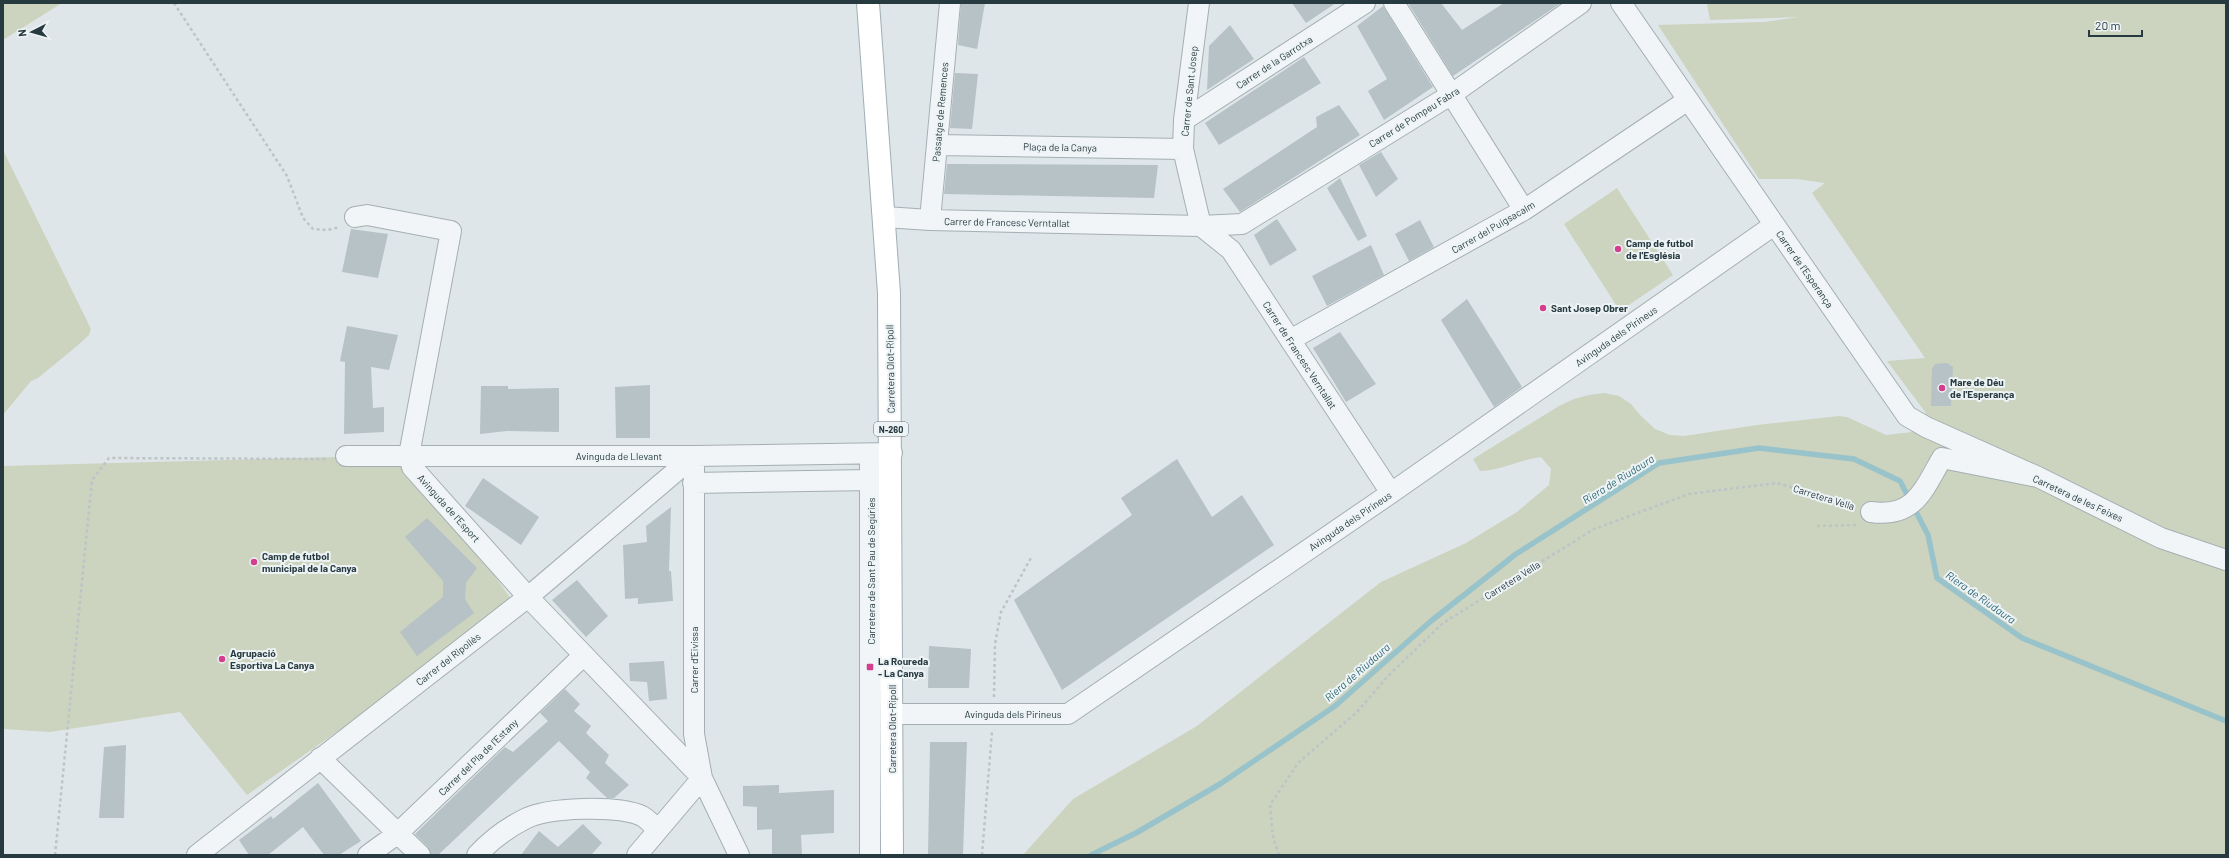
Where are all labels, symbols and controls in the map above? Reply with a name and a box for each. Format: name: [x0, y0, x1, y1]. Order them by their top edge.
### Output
north arrow: [12, 12, 52, 52]
scale bar: [2089, 12, 2142, 38]
text: 20 m: [2095, 18, 2121, 32]
text: N: [15, 29, 28, 37]
street label: Carrer de la Garrotxa: [1233, 33, 1315, 91]
street label: Carrer de Sant Josep: [1178, 45, 1200, 137]
street label: Passatge de Remences: [930, 61, 950, 162]
street label: Carrer de Pompeu Fabra: [1367, 84, 1461, 150]
street label: Plaça de la Canya: [1023, 140, 1097, 154]
street label: Carrer del Puigsacalm: [1449, 198, 1537, 256]
street label: Carrer de Francesc Verntallat: [944, 215, 1070, 229]
street label: Carrer de l'Esperança: [1774, 228, 1836, 310]
place label: Camp de futbol de l'Església: [1626, 237, 1693, 261]
marker: Camp de futbol de l'Església: [1613, 244, 1623, 254]
street label: Carrer de Francesc Verntallat: [1261, 299, 1340, 411]
place label: Sant Josep Obrer: [1551, 302, 1628, 314]
marker: Sant Josep Obrer: [1538, 303, 1548, 313]
street label: Avinguda dels Pirineus: [1573, 303, 1659, 369]
street label: Carretera Olot-Ripoll: [883, 325, 897, 413]
place label: Mare de Déu de l'Esperança: [1950, 376, 2014, 400]
marker: Mare de Déu de l'Esperança: [1937, 383, 1947, 393]
road number: N-260: [874, 422, 908, 436]
street label: Avinguda de Llevant: [576, 450, 663, 462]
water label: Riera de Riudaura: [1580, 452, 1656, 506]
street label: Avinguda de l'Esport: [415, 472, 483, 545]
street label: Carretera de les Feixes: [2031, 472, 2125, 524]
street label: Carretera Vella: [1792, 482, 1856, 512]
street label: Avinguda dels Pirineus: [1306, 489, 1394, 553]
street label: Carretera de Sant Pau de Segúries: [865, 497, 877, 645]
place label: Camp de futbol municipal de la Canya: [262, 550, 357, 574]
marker: Camp de futbol municipal de la Canya: [249, 557, 259, 567]
street label: Carretera Vella: [1482, 558, 1542, 602]
water label: Riera de Riudaura: [1944, 568, 2019, 626]
street label: Carrer d'Eivissa: [688, 627, 700, 693]
street label: Carrer del Ripollès: [413, 630, 483, 688]
water label: Riera de Riudaura: [1322, 640, 1392, 704]
place label: Agrupació Esportiva La Canya: [230, 647, 314, 671]
marker: Agrupació Esportiva La Canya: [217, 654, 227, 664]
place label: La Roureda - La Canya: [878, 655, 928, 679]
marker: La Roureda - La Canya: [865, 662, 875, 672]
street label: Carretera Olot-Ripoll: [886, 685, 898, 773]
street label: Avinguda dels Pirineus: [964, 708, 1062, 720]
street label: Carrer del Pla de l'Estany: [436, 716, 520, 798]

